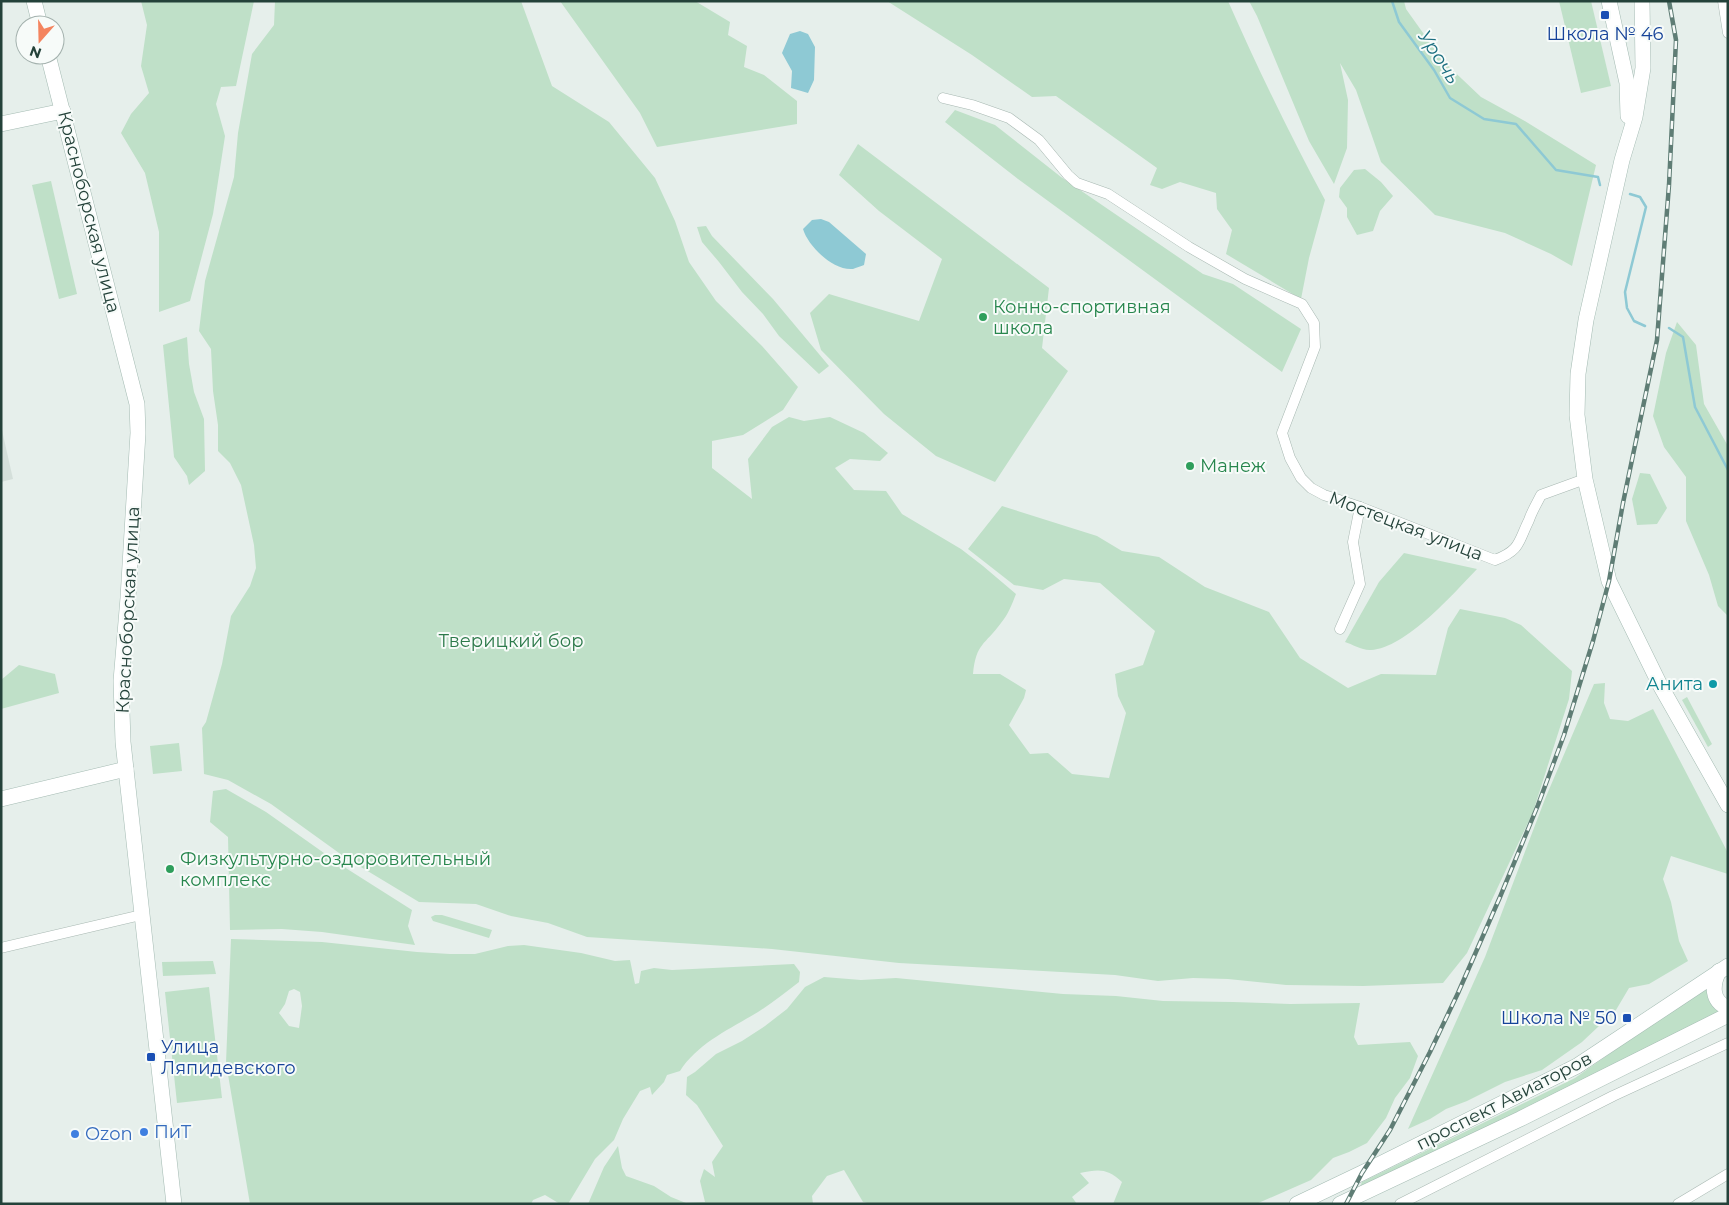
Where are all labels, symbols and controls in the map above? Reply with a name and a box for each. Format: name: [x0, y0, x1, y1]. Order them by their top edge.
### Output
marker: Школа № 46: [1599, 9, 1611, 21]
north arrow: [15, 15, 65, 65]
place label: Школа № 46: [1547, 23, 1664, 45]
water label: Урочь: [1413, 26, 1465, 88]
text: N: [27, 42, 44, 63]
street label: Красноборская улица: [53, 109, 125, 315]
place label: Конно-спортивная школа: [993, 296, 1171, 339]
marker: Конно-спортивная школа: [977, 311, 989, 323]
place label: Манеж: [1200, 455, 1266, 477]
marker: Манеж: [1184, 460, 1196, 472]
street label: Мостецкая улица: [1326, 487, 1486, 565]
street label: Красноборская улица: [112, 506, 144, 714]
park label: Тверицкий бор: [438, 630, 584, 652]
place label: Анита: [1646, 673, 1703, 695]
marker: Анита: [1707, 678, 1719, 690]
place label: Физкультурно-оздоровительный комплекс: [180, 848, 491, 891]
marker: Физкультурно-оздоровительный комплекс: [164, 863, 176, 875]
place label: Школа № 50: [1501, 1007, 1617, 1029]
marker: Школа № 50: [1621, 1012, 1633, 1024]
place label: Улица Ляпидевского: [161, 1036, 296, 1079]
street label: проспект Авиаторов: [1412, 1047, 1596, 1155]
marker: Улица Ляпидевского: [145, 1051, 157, 1063]
place label: ПиТ: [154, 1121, 192, 1143]
place label: Ozon: [85, 1123, 133, 1145]
marker: ПиТ: [138, 1126, 150, 1138]
marker: Ozon: [69, 1128, 81, 1140]

